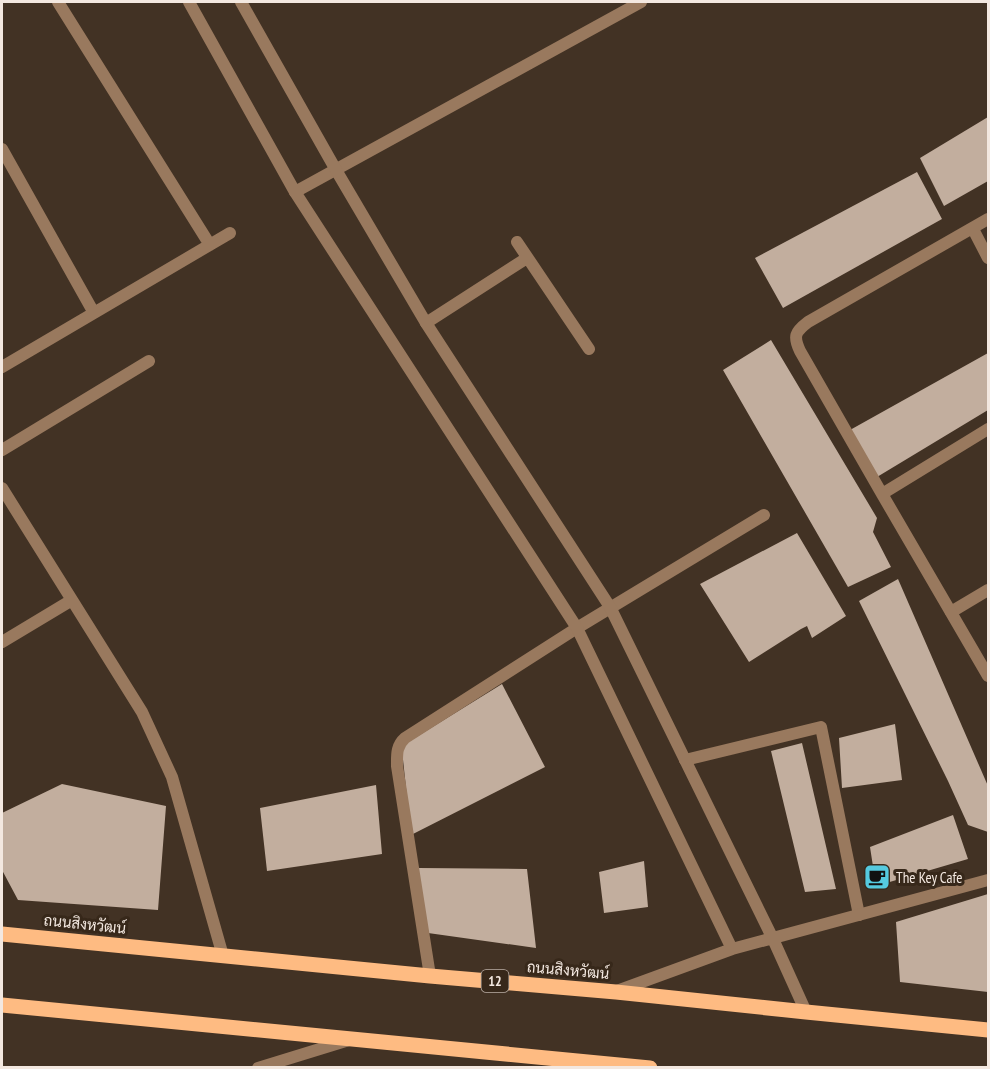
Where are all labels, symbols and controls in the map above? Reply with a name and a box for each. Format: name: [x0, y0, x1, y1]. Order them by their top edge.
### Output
cafe icon: The Key Cafe: [862, 862, 892, 892]
place label: The Key Cafe: [896, 868, 962, 887]
street label: ถนนสิงหวัฒน์: [43, 910, 127, 938]
street label: ถนนสิงหวัฒน์: [526, 957, 610, 983]
road number: 12: [482, 970, 508, 992]

